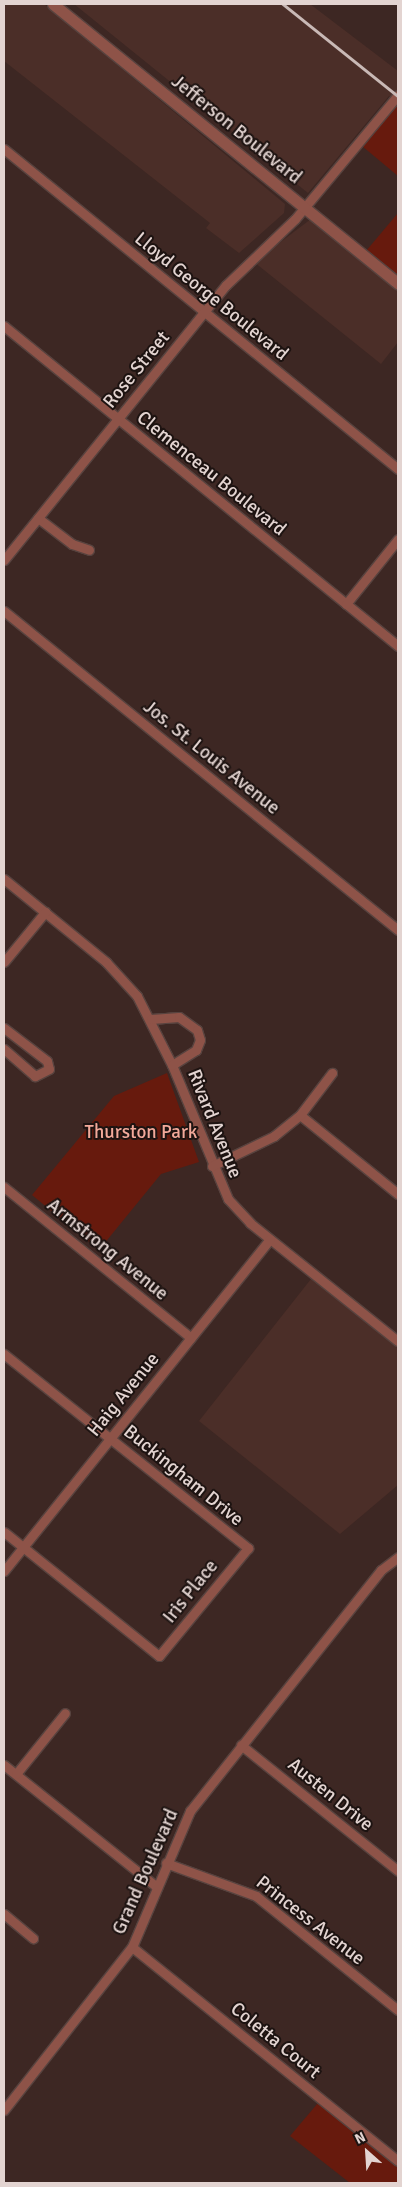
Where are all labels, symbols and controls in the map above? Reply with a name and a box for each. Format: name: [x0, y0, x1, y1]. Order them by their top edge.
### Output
street label: Jefferson Boulevard: [166, 71, 306, 189]
street label: Lloyd George Boulevard: [129, 228, 293, 366]
street label: Rose Street: [99, 327, 175, 413]
street label: Clemenceau Boulevard: [132, 407, 290, 541]
street label: Jos. St. Louis Avenue: [138, 696, 284, 820]
street label: Rivard Avenue: [182, 1066, 246, 1182]
park label: Thurston Park: [85, 1122, 197, 1144]
street label: Armstrong Avenue: [42, 1194, 172, 1306]
street label: Haig Avenue: [83, 1348, 165, 1442]
street label: Buckingham Drive: [118, 1421, 248, 1531]
street label: Iris Place: [159, 1556, 223, 1628]
street label: Austen Drive: [283, 1754, 377, 1836]
street label: Grand Boulevard: [108, 1806, 184, 1938]
street label: Princess Avenue: [251, 1871, 369, 1971]
street label: Coletta Court: [226, 1998, 324, 2084]
north arrow: [342, 2127, 392, 2177]
text: N: [352, 2128, 368, 2148]

